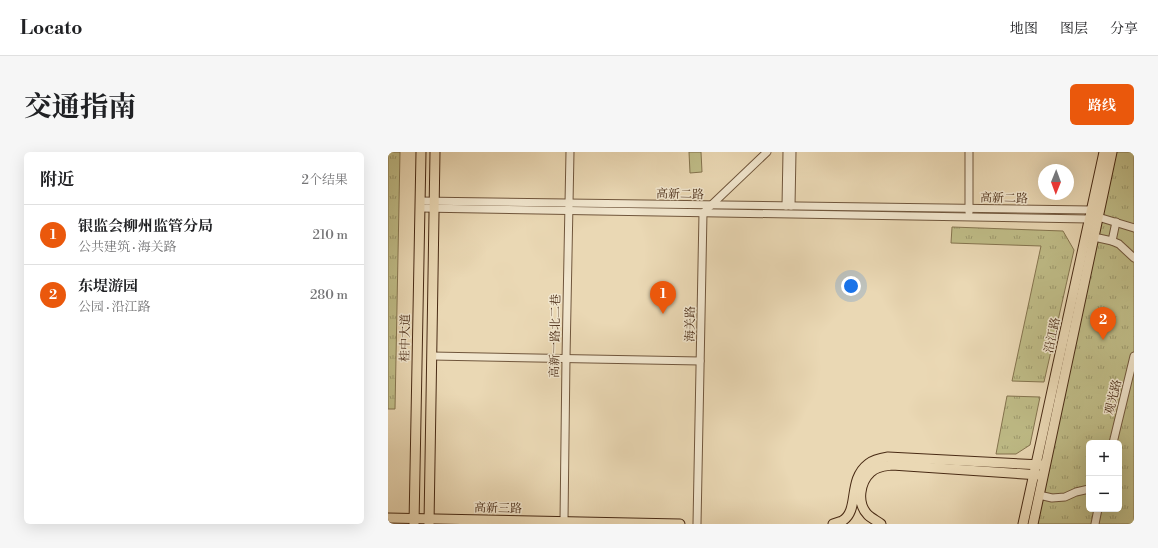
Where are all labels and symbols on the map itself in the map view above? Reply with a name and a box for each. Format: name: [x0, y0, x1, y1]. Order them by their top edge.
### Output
north arrow: [1038, 164, 1074, 200]
street label: 高新二路: [656, 187, 704, 202]
street label: 高新二路: [980, 191, 1028, 206]
your location: [841, 276, 861, 296]
pin: 1: [650, 281, 676, 314]
street label: 高新一路北二巷: [547, 294, 564, 378]
street label: 海关路: [683, 306, 698, 342]
pin: 2: [1090, 307, 1116, 340]
street label: 桂中大道: [398, 314, 413, 362]
street label: 沿江路: [1041, 316, 1064, 354]
street label: 观光路: [1102, 378, 1125, 416]
street label: 高新三路: [474, 501, 522, 516]

